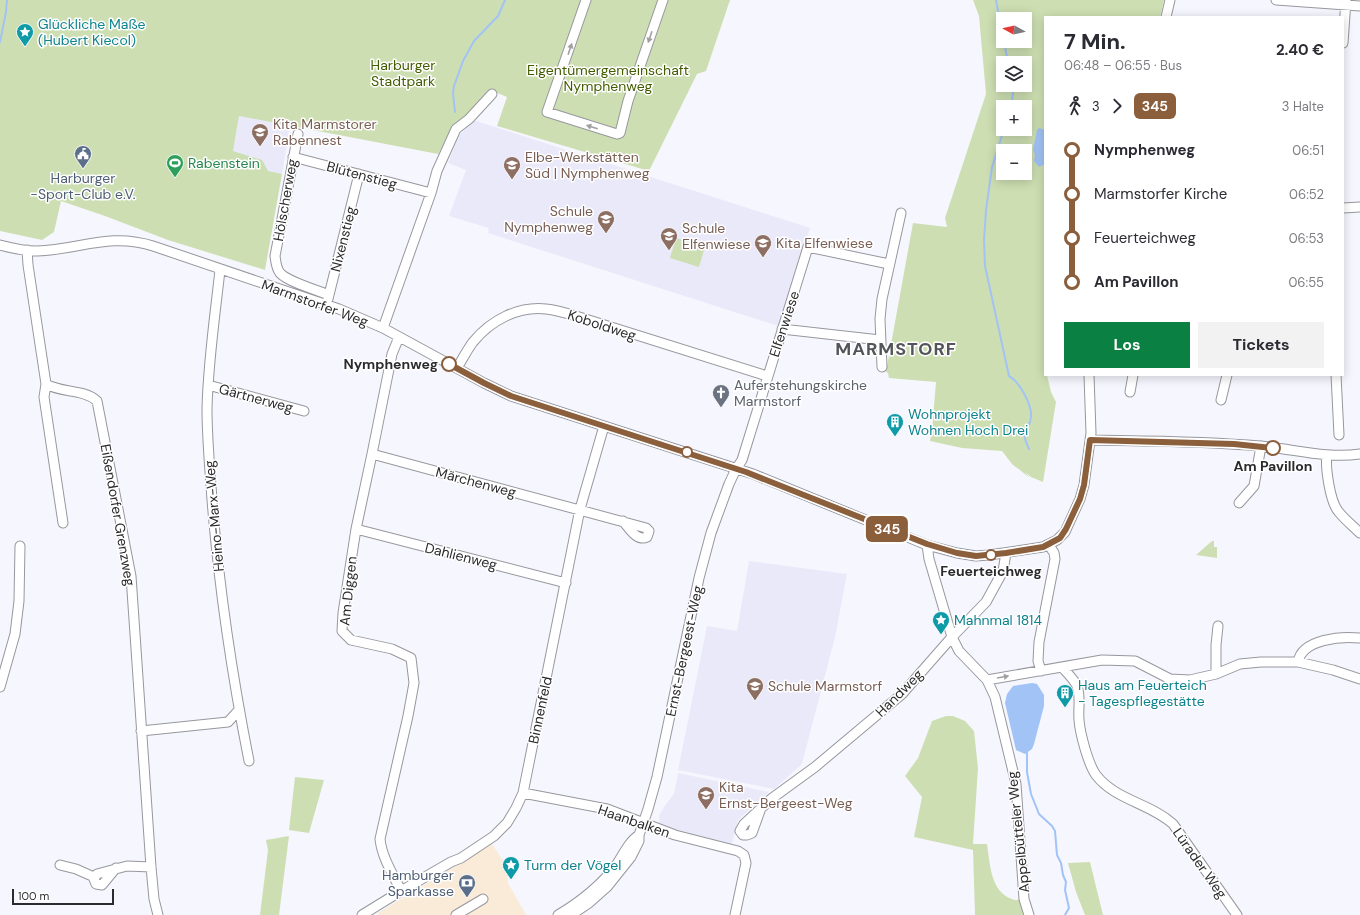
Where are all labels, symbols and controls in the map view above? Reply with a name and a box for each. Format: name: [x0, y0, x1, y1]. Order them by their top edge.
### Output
north arrow: [996, 12, 1032, 48]
map controls: [996, 12, 1032, 180]
place label: Glückliche Maße (Hubert Kiecol): [38, 15, 145, 49]
place icon: Glückliche Maße (Hubert Kiecol): [15, 22, 35, 47]
text: 7 Min.: [1064, 27, 1126, 56]
one-way arrow: [647, 31, 653, 43]
text: 2.40 €: [1276, 40, 1324, 60]
one-way arrow: [567, 43, 573, 55]
park label: Harburger Stadtpark: [371, 56, 435, 90]
button: layers: [996, 56, 1032, 92]
text: 06:48 – 06:55 · Bus: [1064, 57, 1182, 74]
park label: Eigentümergemeinschaft Nymphenweg: [527, 61, 689, 95]
icon: walk: [1064, 95, 1086, 117]
icon: forward: [1106, 95, 1128, 117]
text: 345: [1142, 97, 1168, 115]
text: 3: [1092, 98, 1100, 115]
text: 3 Halte: [1282, 98, 1324, 115]
button: +: [996, 100, 1032, 136]
place label: Kita Marmstorer Rabennest: [273, 115, 377, 149]
school or university icon: Kita Marmstorer Rabennest: [250, 122, 270, 147]
one-way arrow: [585, 124, 597, 130]
text: Nymphenweg: [1094, 140, 1195, 160]
text: 06:51: [1292, 142, 1324, 159]
public building icon: Harburger -Sport-Club e.V.: [73, 144, 93, 169]
button: −: [996, 144, 1032, 180]
place label: Elbe-Werkstätten Süd | Nymphenweg: [525, 148, 650, 182]
sports icon: Rabenstein: [165, 153, 185, 178]
place label: Rabenstein: [188, 154, 260, 172]
school or university icon: Elbe-Werkstätten Süd | Nymphenweg: [502, 155, 522, 180]
street label: Hölscherweg: [269, 157, 301, 243]
street label: Blütenstieg: [325, 157, 399, 193]
place label: Harburger -Sport-Club e.V.: [30, 169, 136, 203]
text: Marmstorfer Kirche: [1094, 184, 1227, 204]
text: 06:52: [1289, 186, 1324, 203]
place label: Schule Nymphenweg: [504, 202, 593, 236]
street label: Nixenstieg: [326, 204, 360, 274]
school or university icon: Schule Nymphenweg: [596, 209, 616, 234]
place label: Schule Elfenwiese: [682, 219, 751, 253]
school or university icon: Schule Elfenwiese: [659, 226, 679, 251]
text: Feuerteichweg: [1094, 228, 1196, 248]
text: 06:53: [1289, 230, 1324, 247]
school or university icon: Kita Elfenwiese: [753, 233, 773, 258]
place label: Kita Elfenwiese: [776, 234, 873, 252]
text: Am Pavillon: [1094, 272, 1179, 292]
text: 06:55: [1288, 274, 1324, 291]
street label: Marmstorfer Weg: [259, 275, 371, 331]
street label: Elfenwiese: [765, 289, 803, 359]
street label: Koboldweg: [565, 305, 639, 345]
button: Los: [1064, 322, 1190, 368]
button: Tickets: [1198, 322, 1324, 368]
district label: MARMSTORF: [835, 337, 957, 361]
place label: Nymphenweg: [343, 355, 438, 373]
marker: Nymphenweg: [441, 356, 457, 372]
place label: Auferstehungskirche Marmstorf: [734, 376, 867, 410]
street label: Gärtnerweg: [217, 379, 295, 417]
church icon: Auferstehungskirche Marmstorf: [711, 383, 731, 408]
place label: Wohnprojekt Wohnen Hoch Drei: [908, 405, 1028, 439]
building icon: Wohnprojekt Wohnen Hoch Drei: [885, 412, 905, 437]
marker: Am Pavillon: [1265, 440, 1281, 456]
street label: Eißendorfer Grenzweg: [97, 443, 139, 588]
unlabelled marker: [681, 446, 693, 458]
place label: Am Pavillon: [1234, 457, 1312, 475]
street label: Heino-Marx-Weg: [200, 459, 228, 573]
street label: Märchenweg: [434, 463, 518, 501]
line badge: 345: [864, 516, 910, 542]
text: 345: [874, 520, 900, 538]
street label: Dahlienweg: [423, 538, 499, 574]
marker: Feuerteichweg: [985, 549, 997, 561]
street label: Am Diggen: [335, 555, 361, 627]
place label: Feuerteichweg: [940, 562, 1042, 580]
street label: Ernst-Bergeest-Weg: [661, 584, 707, 718]
place icon: Mahnmal 1814: [931, 610, 951, 635]
place label: Mahnmal 1814: [954, 611, 1042, 629]
street label: Handweg: [871, 665, 927, 721]
one-way arrow: [997, 674, 1009, 680]
street label: Binnenfeld: [524, 675, 556, 745]
school or university icon: Schule Marmstorf: [745, 676, 765, 701]
place label: Haus am Feuerteich - Tagespflegestätte: [1078, 676, 1207, 710]
place label: Schule Marmstorf: [768, 677, 883, 695]
building icon: Haus am Feuerteich - Tagespflegestätte: [1055, 683, 1075, 708]
street label: Appelbütteler Weg: [1003, 770, 1033, 894]
place label: Kita Ernst-Bergeest-Weg: [719, 778, 853, 812]
school or university icon: Kita Ernst-Bergeest-Weg: [696, 785, 716, 810]
street label: Haanbalken: [596, 800, 672, 842]
street label: Lürader Weg: [1169, 824, 1231, 902]
place icon: Turm der Vögel: [501, 855, 521, 880]
place label: Turm der Vögel: [524, 856, 621, 874]
place label: Hamburger Sparkasse: [382, 866, 454, 900]
bank icon: Hamburger Sparkasse: [457, 873, 477, 898]
scale bar: [12, 887, 114, 906]
text: 100 m: [18, 889, 49, 903]

